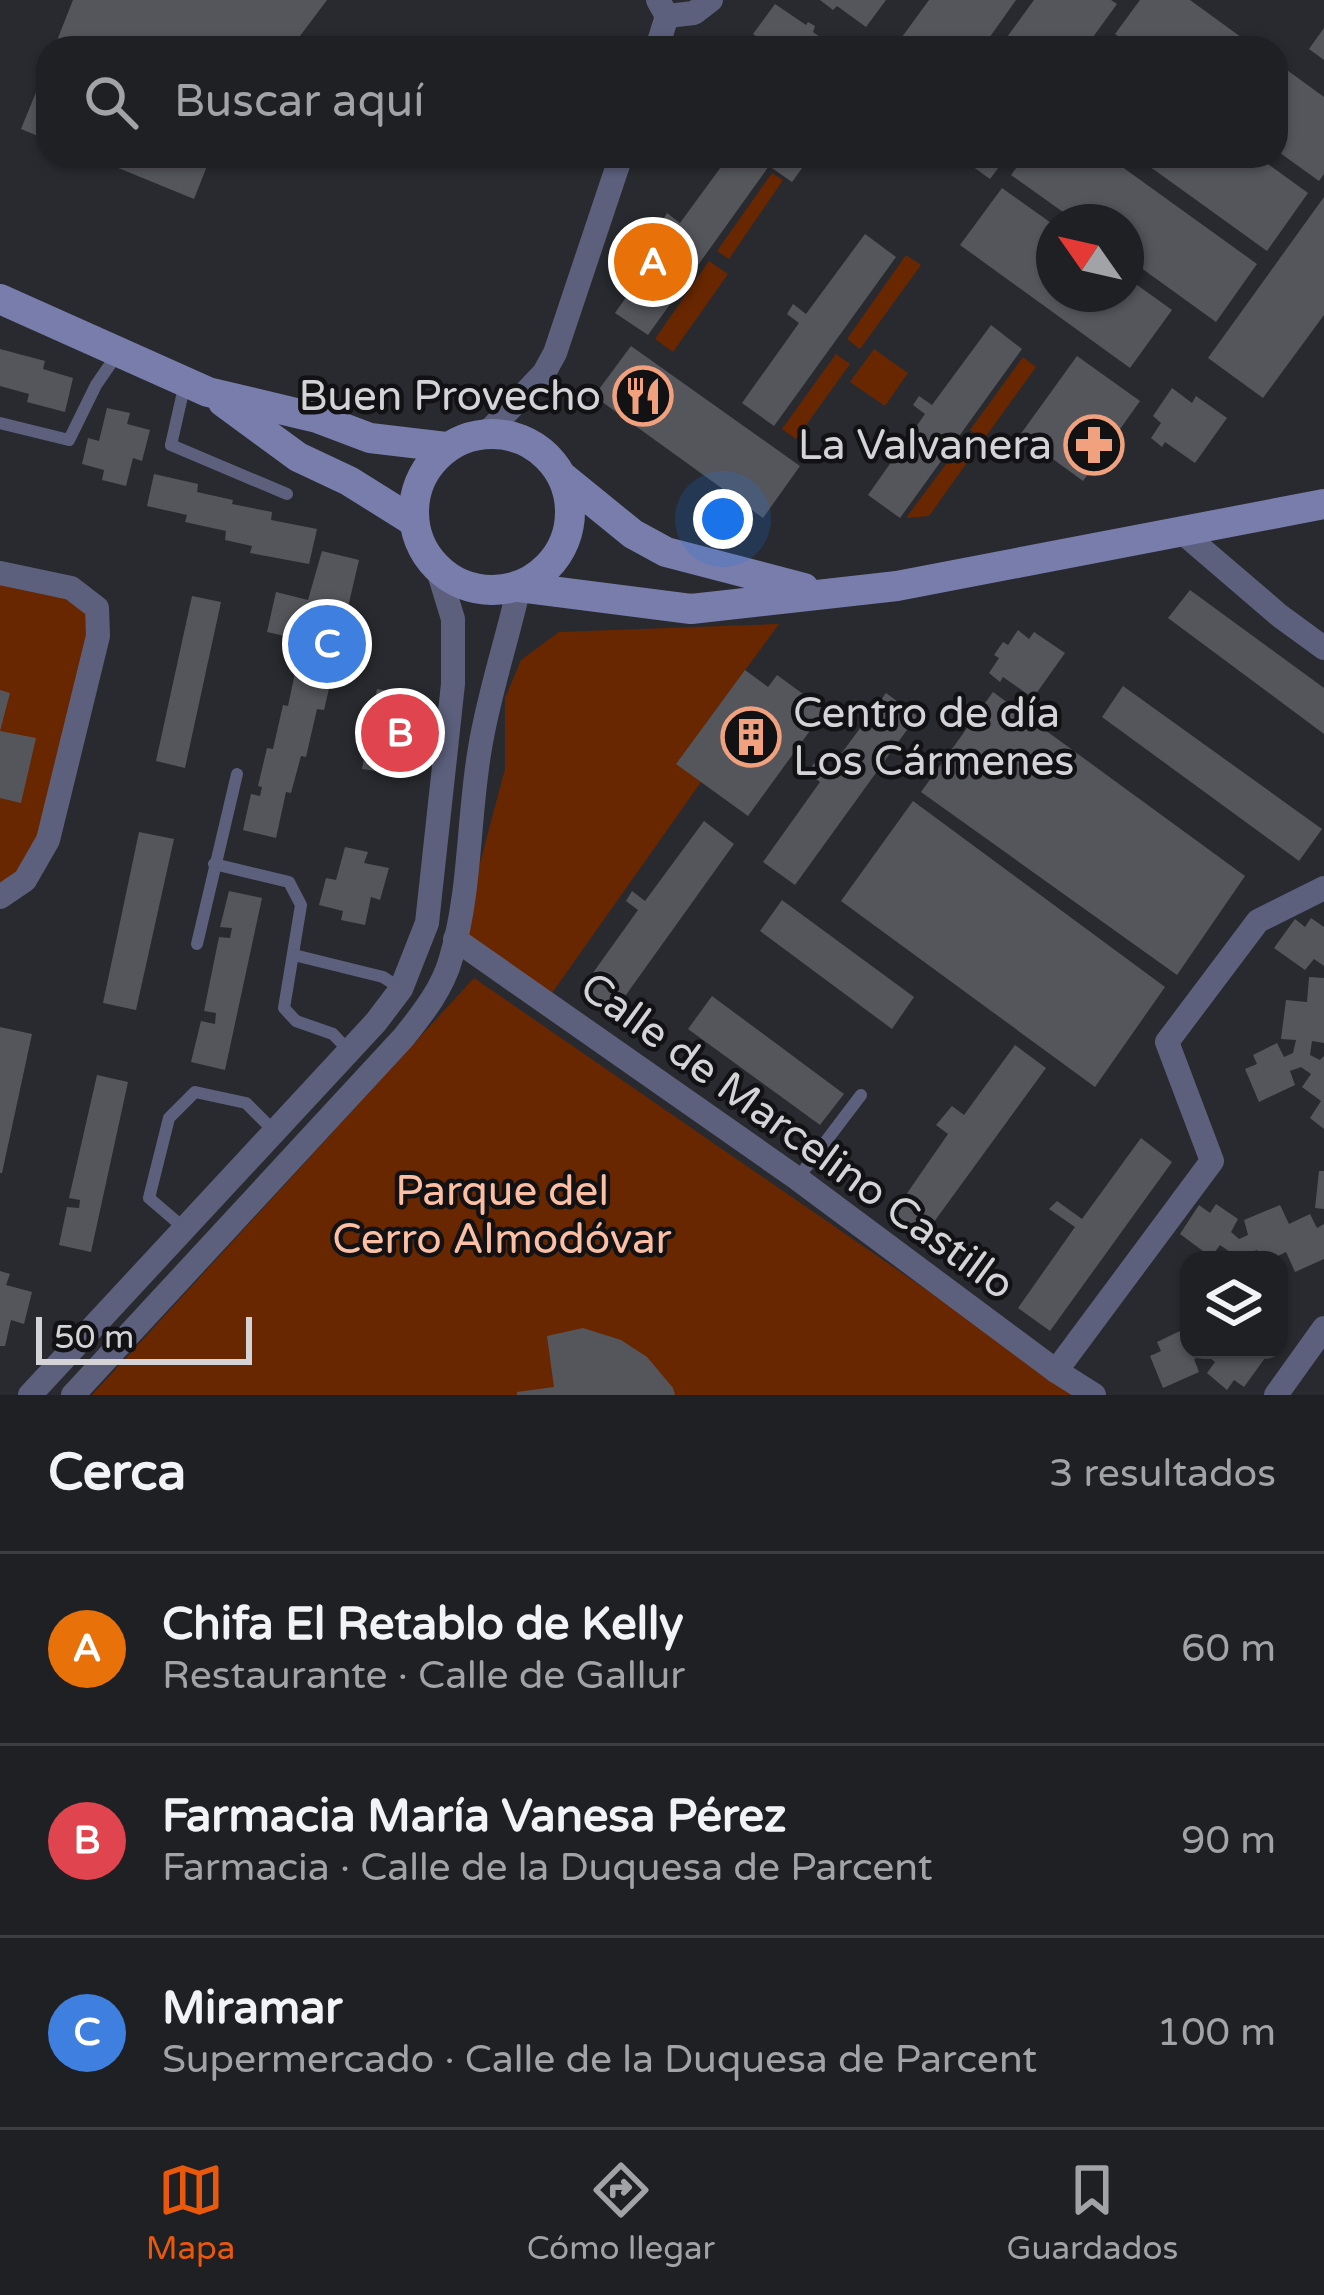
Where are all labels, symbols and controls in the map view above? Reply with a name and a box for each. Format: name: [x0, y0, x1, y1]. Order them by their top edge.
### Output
search box: [36, 36, 1288, 168]
icon: search: [78, 69, 144, 135]
text: Buscar aquí: [174, 75, 424, 129]
north arrow: [1036, 204, 1144, 312]
pin: A: [614, 217, 692, 307]
restaurant icon: Buen Provecho: [612, 365, 674, 427]
place label: Buen Provecho: [299, 371, 601, 422]
pharmacy icon: La Valvanera: [1063, 414, 1125, 476]
place label: La Valvanera: [798, 420, 1052, 471]
your location: [693, 489, 753, 549]
pin: C: [288, 599, 366, 689]
pin: B: [361, 688, 439, 778]
place label: Centro de día Los Cármenes: [793, 688, 1075, 787]
building icon: Centro de día Los Cármenes: [720, 706, 782, 768]
street label: Calle de Marcelino Castillo: [570, 961, 1024, 1311]
park label: Parque del Cerro Almodóvar: [332, 1166, 672, 1265]
map controls: [1180, 1251, 1288, 1359]
button: layers: [1180, 1251, 1288, 1359]
scale bar: [36, 1311, 252, 1364]
text: 50 m: [54, 1318, 134, 1357]
text: Cerca: [48, 1442, 186, 1504]
text: 3 resultados: [1049, 1450, 1276, 1497]
text: Chifa El Retablo de Kelly: [162, 1598, 683, 1652]
text: A: [72, 1625, 102, 1672]
text: 60 m: [1181, 1625, 1276, 1672]
text: Restaurante · Calle de Gallur: [162, 1652, 685, 1699]
text: Farmacia María Vanesa Pérez: [162, 1790, 786, 1844]
text: B: [73, 1817, 101, 1864]
text: 90 m: [1181, 1817, 1276, 1864]
text: Farmacia · Calle de la Duquesa de Parcent: [162, 1844, 933, 1891]
text: Miramar: [162, 1982, 343, 2036]
text: C: [73, 2009, 101, 2056]
text: 100 m: [1157, 2009, 1276, 2056]
text: Supermercado · Calle de la Duquesa de Parcent: [162, 2036, 1037, 2083]
tab: Mapa: [146, 2157, 235, 2268]
tab: Cómo llegar: [527, 2157, 715, 2268]
tab: Guardados: [1006, 2157, 1178, 2268]

